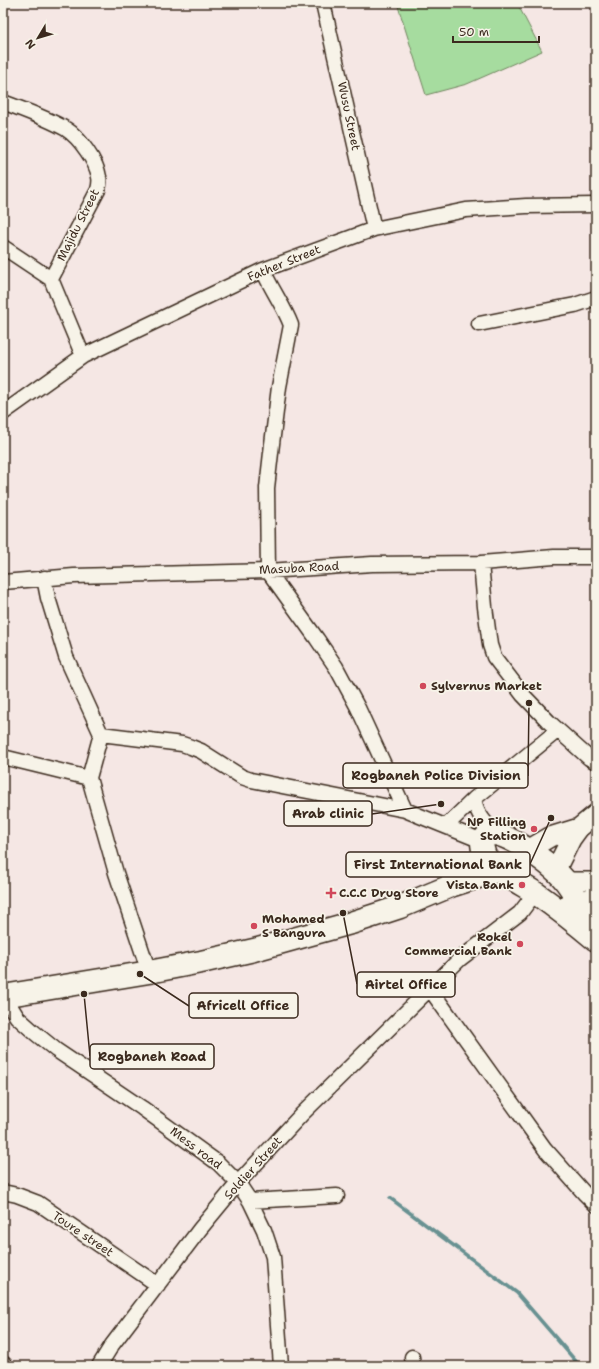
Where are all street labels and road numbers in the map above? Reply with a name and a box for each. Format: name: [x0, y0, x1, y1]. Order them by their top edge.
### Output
street label: Wusu Street: [334, 80, 364, 152]
street label: Majidu Street: [53, 186, 103, 264]
street label: Father Street: [245, 241, 323, 285]
street label: Masuba Road: [259, 558, 340, 578]
street label: Mess road: [167, 1123, 225, 1173]
street label: Soldier Street: [220, 1133, 286, 1203]
street label: Toure street: [49, 1208, 117, 1260]

